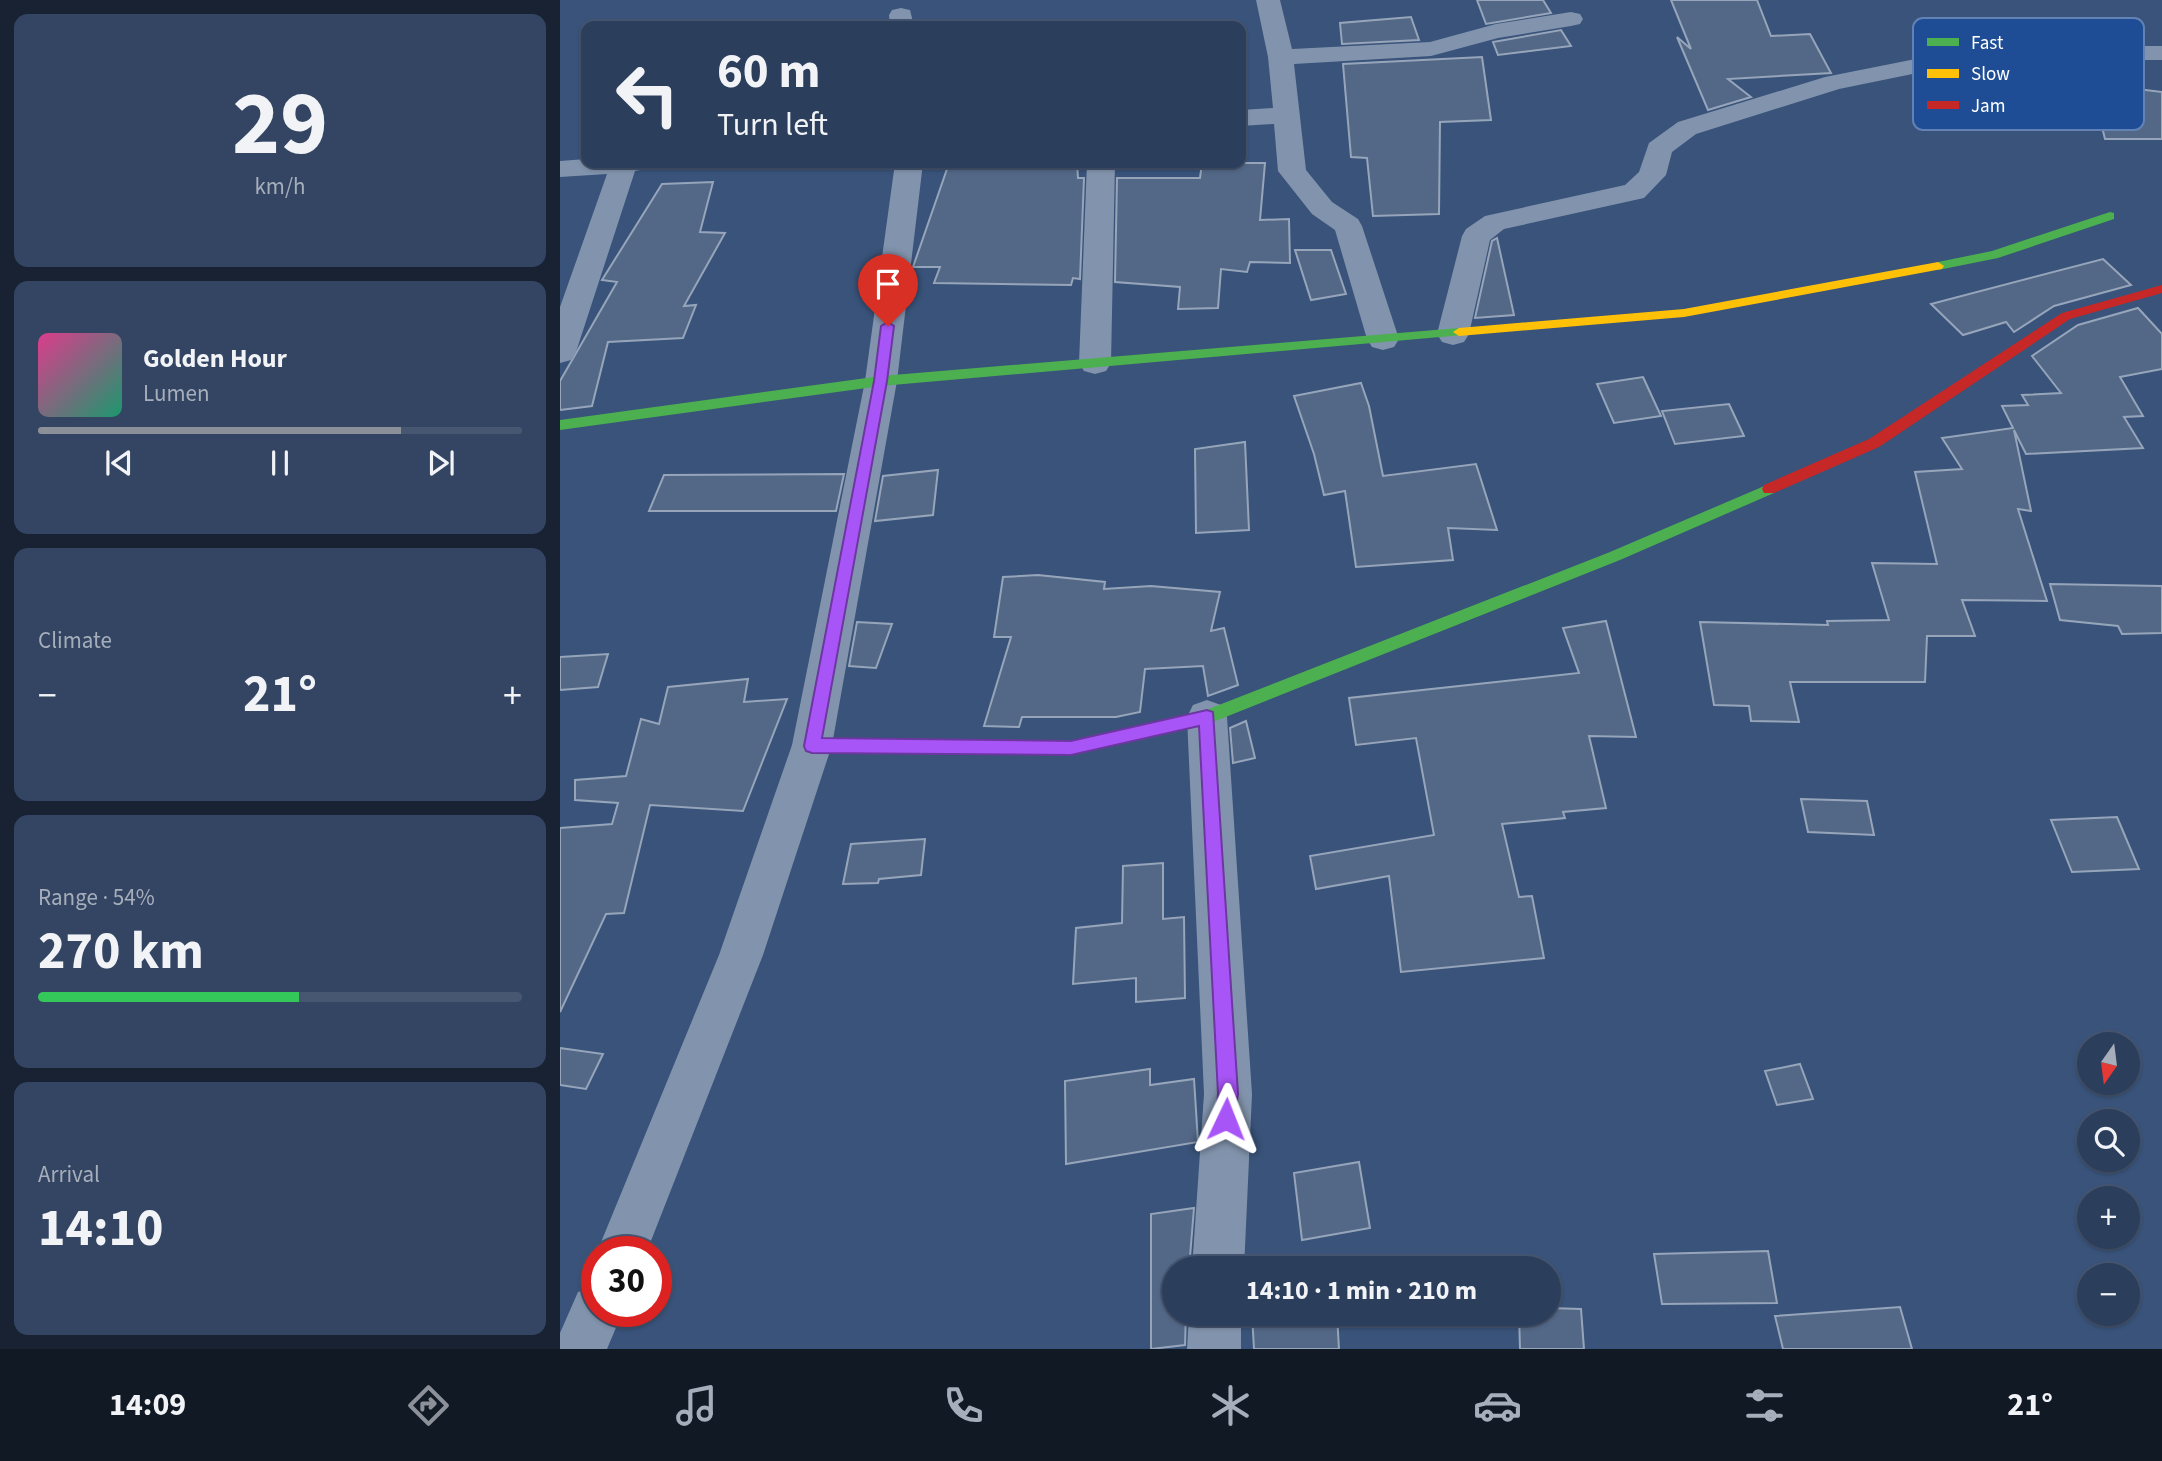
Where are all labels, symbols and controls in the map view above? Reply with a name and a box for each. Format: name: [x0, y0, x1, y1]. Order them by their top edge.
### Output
legend: [1913, 18, 2144, 130]
text: Fast: [1971, 30, 2004, 57]
text: 60 m: [717, 37, 821, 107]
icon: left: [602, 49, 693, 140]
text: 29: [232, 60, 328, 189]
text: Slow: [1971, 61, 2010, 88]
text: Jam: [1971, 93, 2005, 120]
text: Turn left: [717, 102, 828, 148]
text: km/h: [254, 170, 306, 203]
pin: [858, 254, 918, 326]
icon: arrive: [869, 265, 907, 303]
text: Golden Hour: [143, 340, 287, 377]
text: Lumen: [143, 377, 210, 410]
icon: previous: [100, 444, 138, 482]
icon: pause: [261, 444, 299, 482]
icon: next: [422, 444, 460, 482]
text: Climate: [38, 624, 112, 657]
text: 21°: [243, 658, 317, 732]
text: −: [38, 669, 57, 723]
text: +: [503, 669, 522, 723]
text: Range · 54%: [38, 881, 155, 914]
text: 270 km: [38, 915, 204, 989]
north arrow: [2077, 1032, 2140, 1096]
map controls: [2077, 1032, 2140, 1326]
position arrow: [1189, 1082, 1263, 1156]
button: search: [2077, 1109, 2140, 1172]
text: Arrival: [38, 1158, 100, 1191]
button: +: [2077, 1186, 2140, 1249]
text: 14:10: [38, 1192, 163, 1266]
speed limit sign: 30: [581, 1236, 672, 1327]
button: −: [2077, 1263, 2140, 1326]
text: 14:10 · 1 min · 210 m: [1246, 1272, 1477, 1309]
icon: directions: [404, 1381, 453, 1430]
icon: music: [672, 1381, 721, 1430]
icon: phone: [939, 1381, 988, 1430]
icon: climate: [1206, 1381, 1255, 1430]
icon: car: [1473, 1381, 1522, 1430]
icon: filters: [1740, 1381, 1789, 1430]
text: 14:09: [109, 1382, 186, 1428]
text: 21°: [2007, 1382, 2053, 1428]

